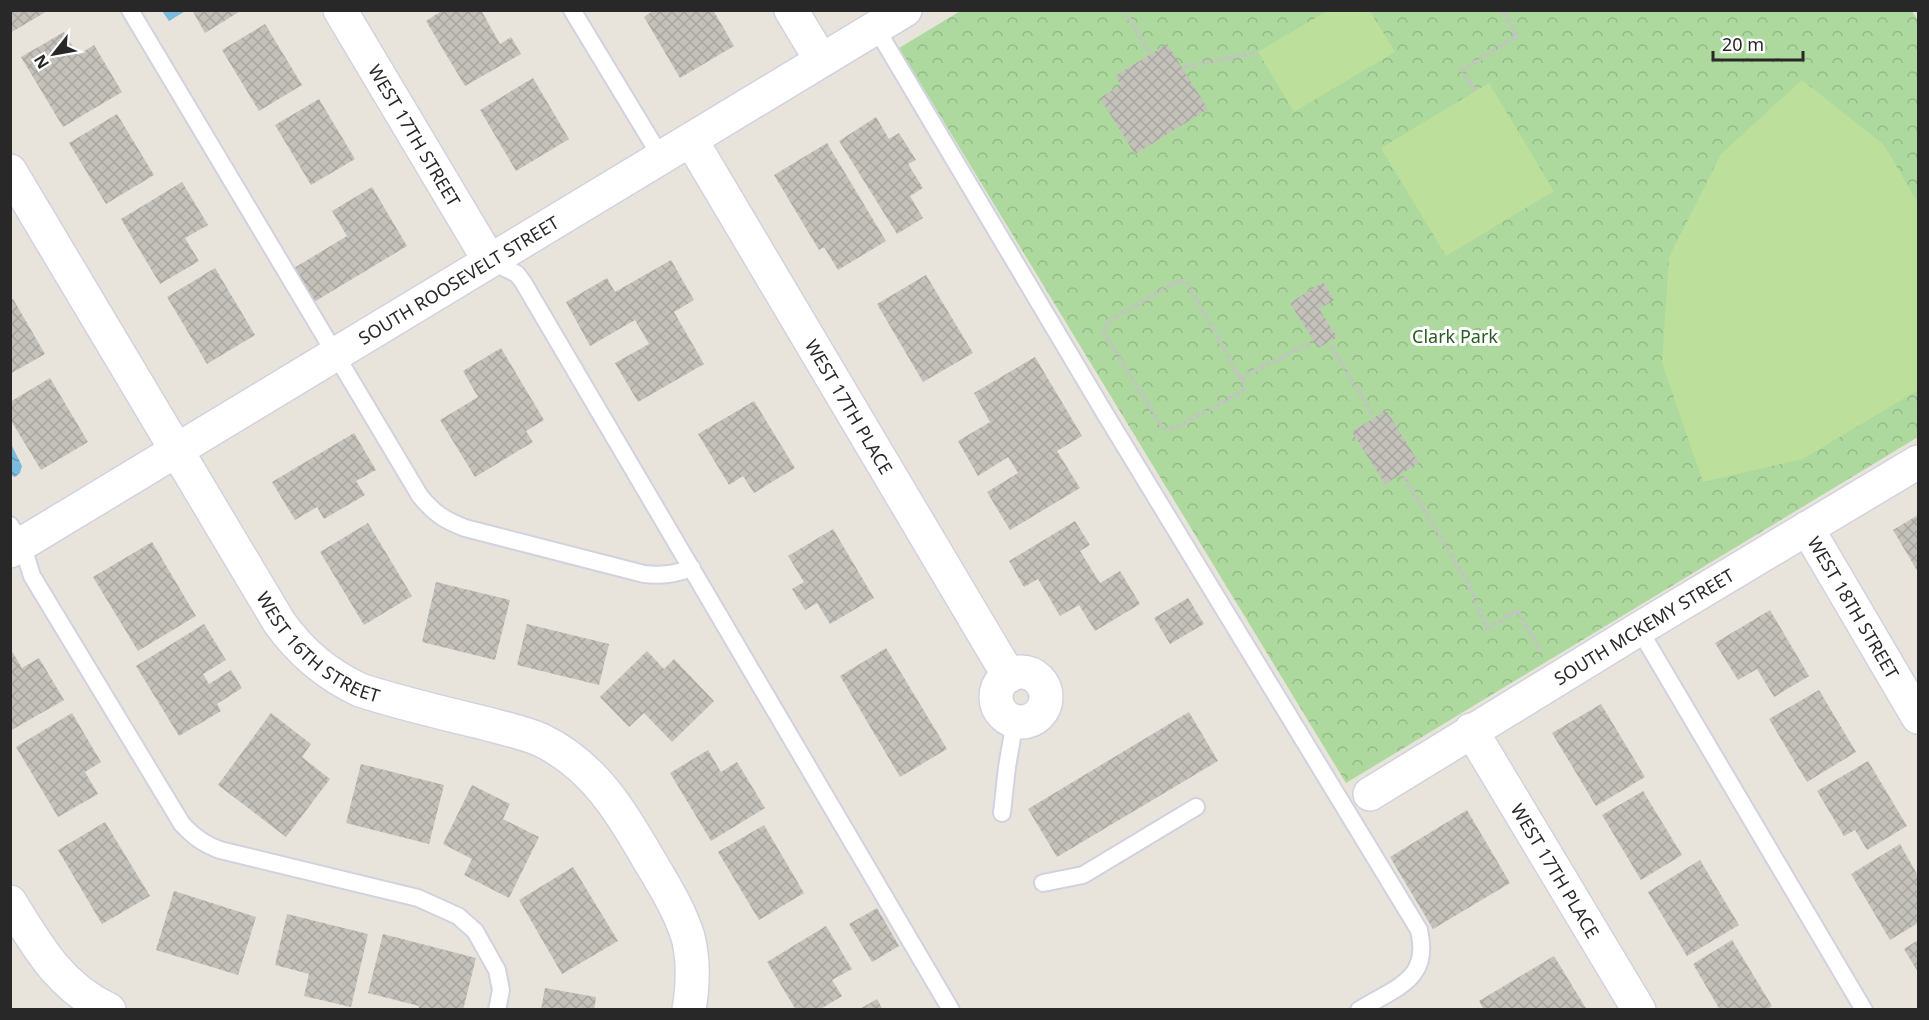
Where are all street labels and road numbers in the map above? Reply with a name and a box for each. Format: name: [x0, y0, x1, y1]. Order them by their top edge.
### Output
street label: WEST 17TH STREET: [363, 60, 466, 211]
street label: SOUTH ROOSEVELT STREET: [354, 210, 563, 350]
street label: WEST 17TH PLACE: [800, 335, 899, 478]
street label: WEST 18TH STREET: [1802, 532, 1905, 683]
street label: SOUTH MCKEMY STREET: [1549, 563, 1738, 690]
street label: WEST 16TH STREET: [251, 587, 383, 708]
street label: WEST 17TH PLACE: [1506, 799, 1605, 942]

